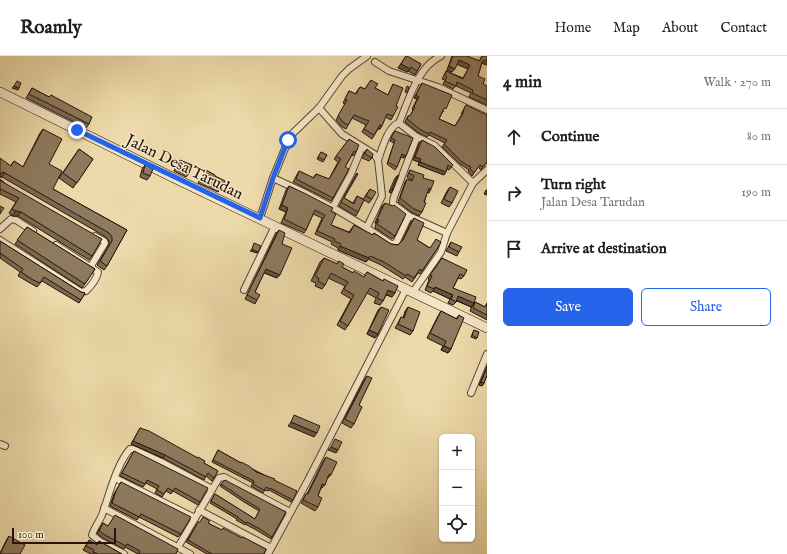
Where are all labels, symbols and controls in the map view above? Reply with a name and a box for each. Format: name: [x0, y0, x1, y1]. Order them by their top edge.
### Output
text: Roamly: [20, 16, 82, 40]
text: Home: [555, 19, 591, 37]
text: Map: [613, 19, 640, 37]
text: About: [662, 19, 698, 37]
text: Contact: [720, 19, 767, 37]
text: 4 min: [503, 72, 542, 93]
text: Walk · 270 m: [703, 74, 771, 91]
route end: [68, 121, 86, 139]
icon: ahead: [503, 126, 525, 148]
text: Continue: [541, 127, 599, 146]
text: 80 m: [747, 128, 771, 145]
street label: Jalan Desa Tarudan: [120, 130, 246, 205]
route start: [279, 131, 297, 149]
text: Turn right: [541, 175, 606, 194]
icon: right: [503, 182, 525, 204]
text: 190 m: [741, 184, 771, 201]
text: Jalan Desa Tarudan: [541, 194, 645, 211]
icon: arrive: [503, 238, 525, 260]
text: Arrive at destination: [541, 239, 667, 258]
button: Save: [503, 288, 633, 326]
button: Share: [641, 288, 771, 326]
map controls: [439, 434, 475, 542]
button: +: [439, 434, 475, 470]
button: −: [439, 470, 475, 506]
button: locate: [439, 506, 475, 542]
scale bar: [12, 526, 116, 545]
text: 100 m: [18, 528, 44, 542]

